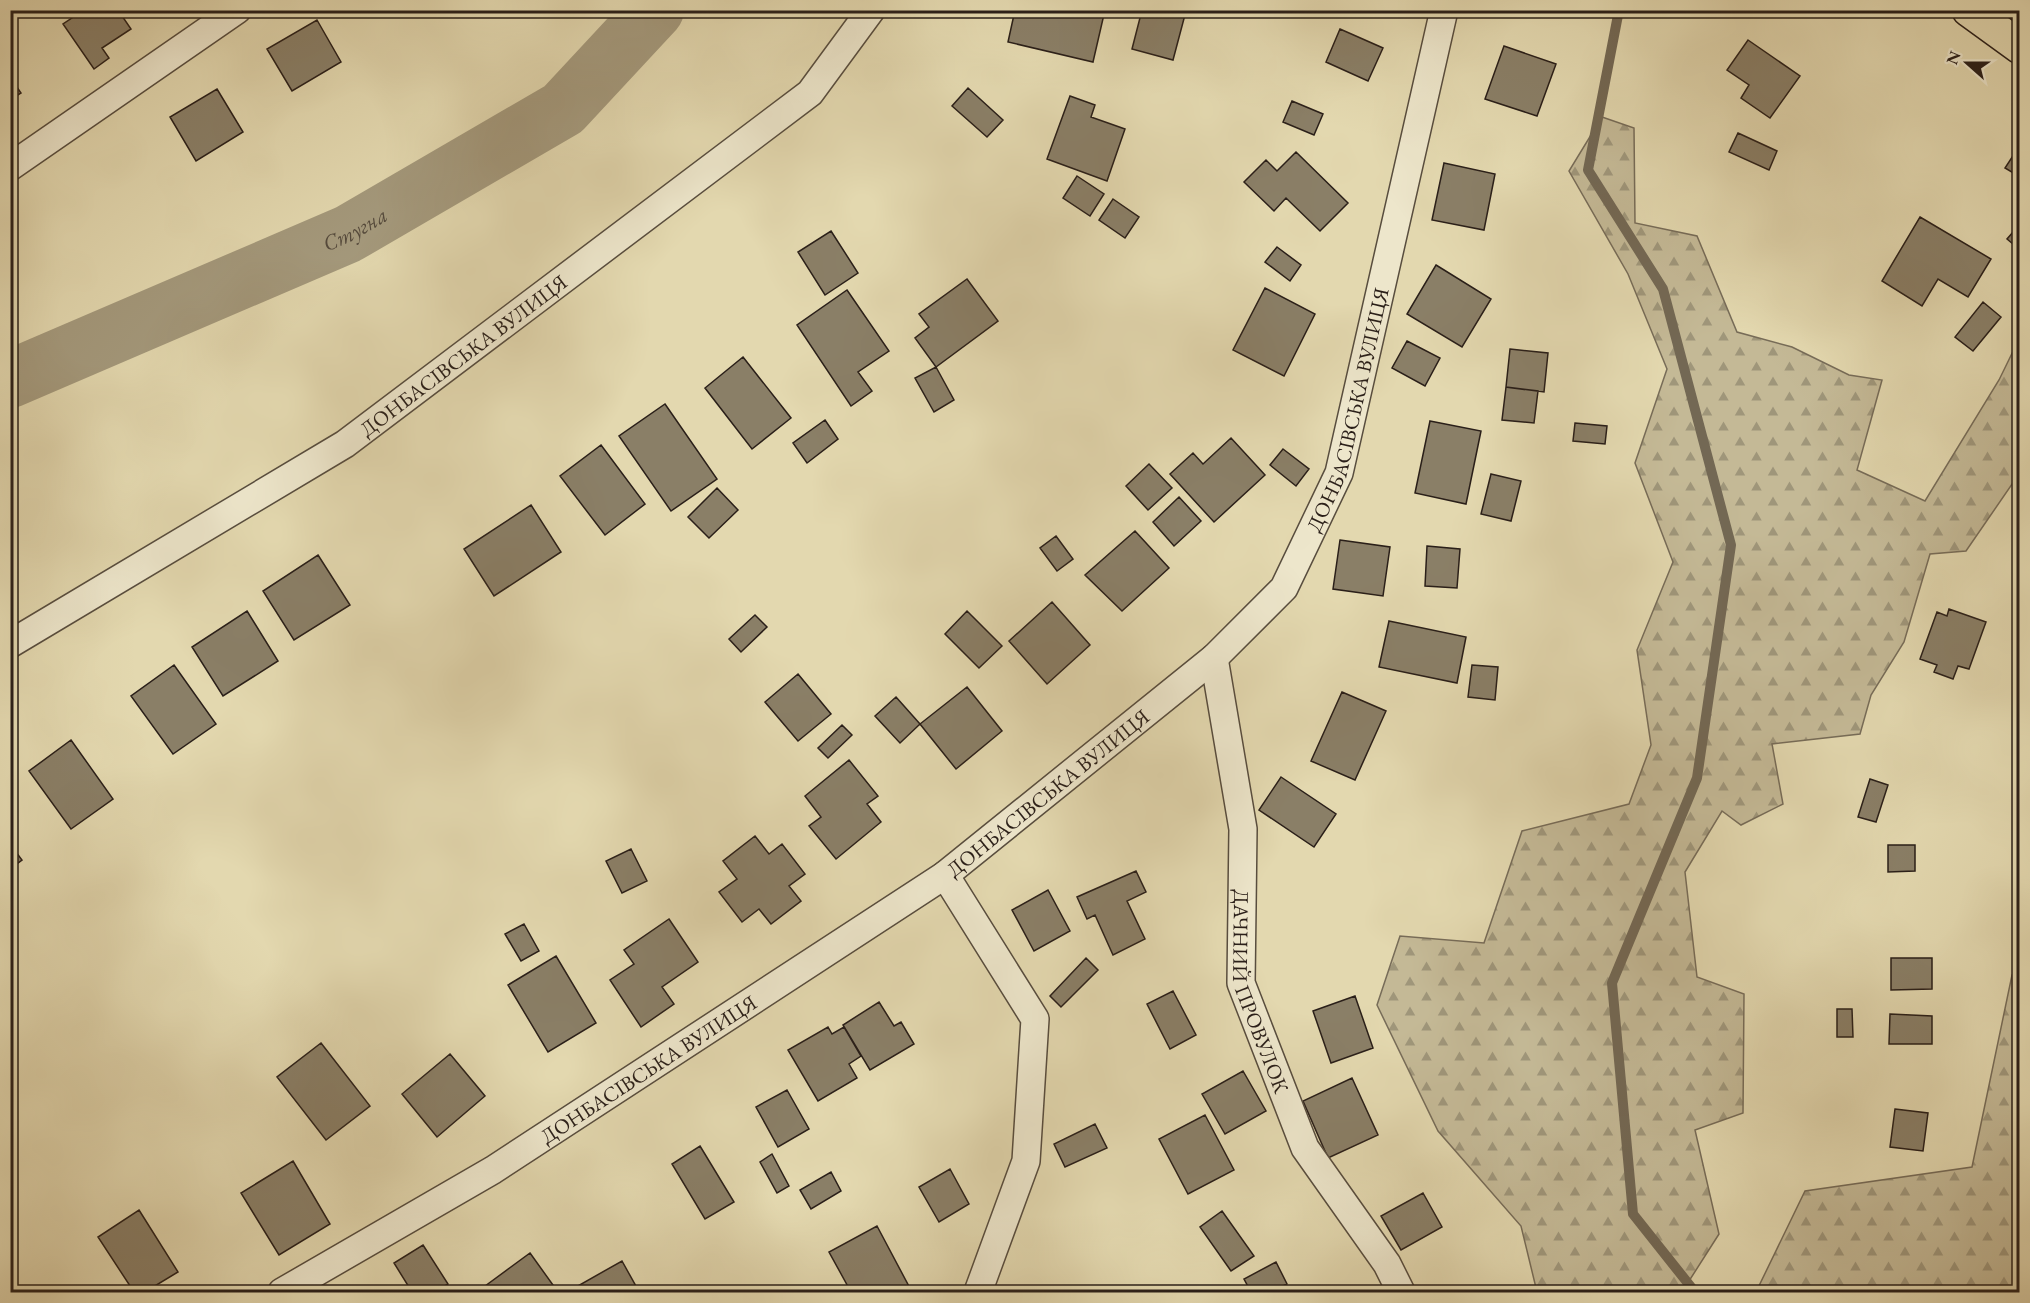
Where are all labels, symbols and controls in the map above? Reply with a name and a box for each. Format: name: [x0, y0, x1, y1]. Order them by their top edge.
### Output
north arrow: [1937, 33, 1997, 93]
text: N: [1941, 48, 1966, 68]
water label: Стугна: [318, 200, 392, 258]
street label: ДОНБАСІВСЬКА ВУЛИЦЯ: [354, 268, 572, 442]
street label: ДОНБАСІВСЬКА ВУЛИЦЯ: [1300, 285, 1394, 536]
street label: ДОНБАСІВСЬКА ВУЛИЦЯ: [940, 702, 1154, 882]
street label: ДАЧНИЙ ПРОВУЛОК: [1228, 889, 1296, 1097]
street label: ДОНБАСІВСЬКА ВУЛИЦЯ: [535, 988, 762, 1149]

